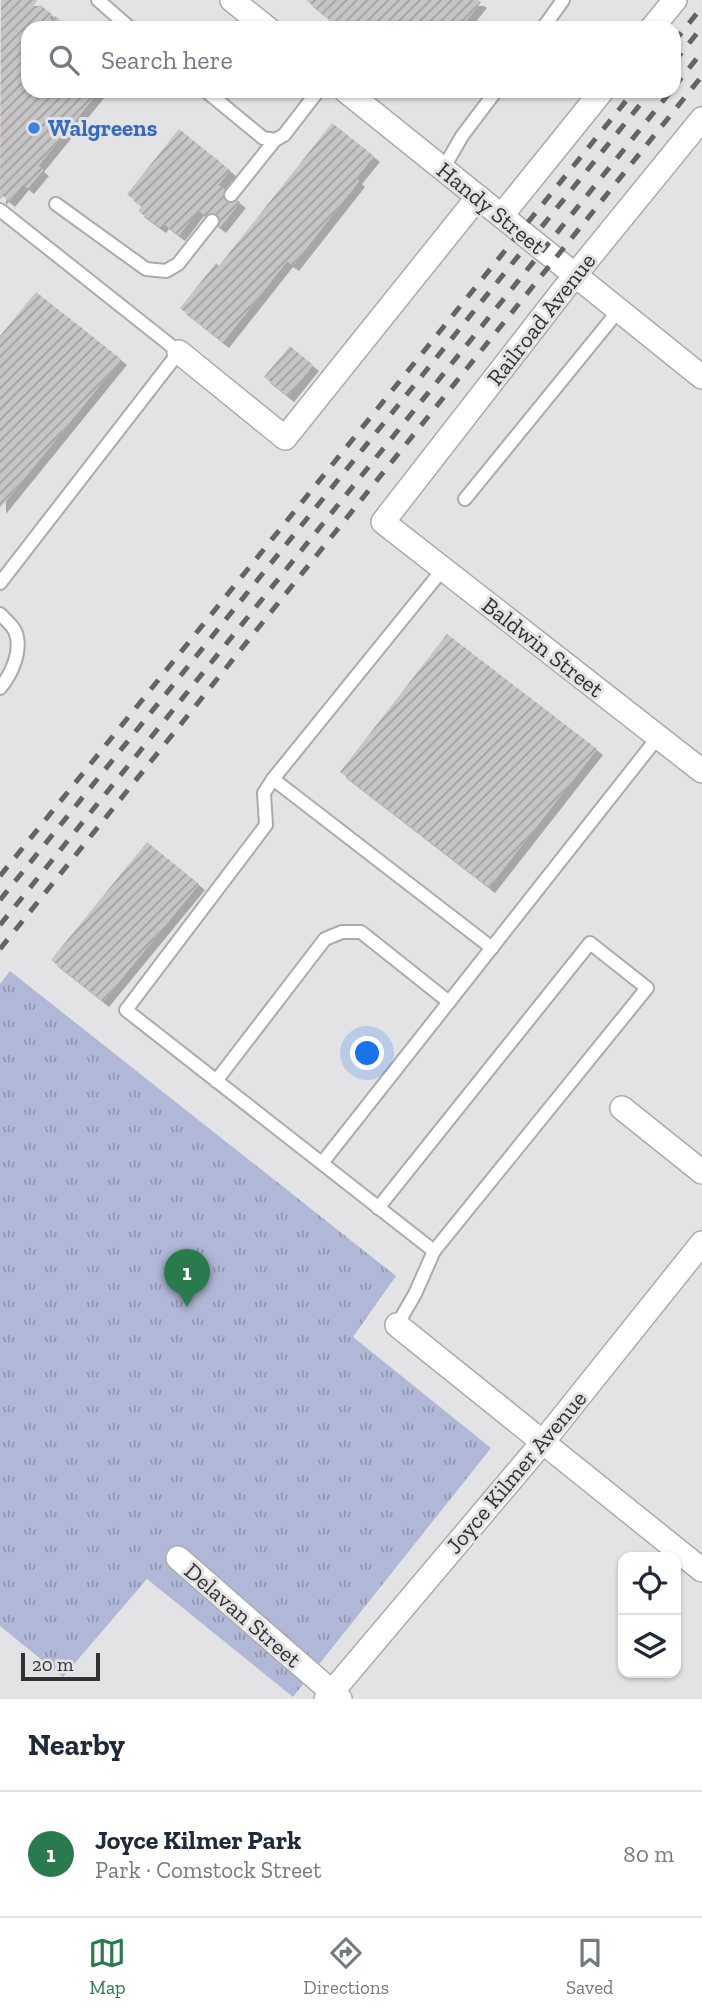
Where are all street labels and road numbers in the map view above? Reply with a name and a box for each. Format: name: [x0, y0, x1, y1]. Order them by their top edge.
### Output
street label: Handy Street: [431, 156, 551, 260]
street label: Railroad Avenue: [481, 247, 601, 391]
street label: Baldwin Street: [477, 591, 610, 703]
street label: Joyce Kilmer Avenue: [440, 1385, 592, 1559]
street label: Delavan Street: [179, 1557, 307, 1674]

